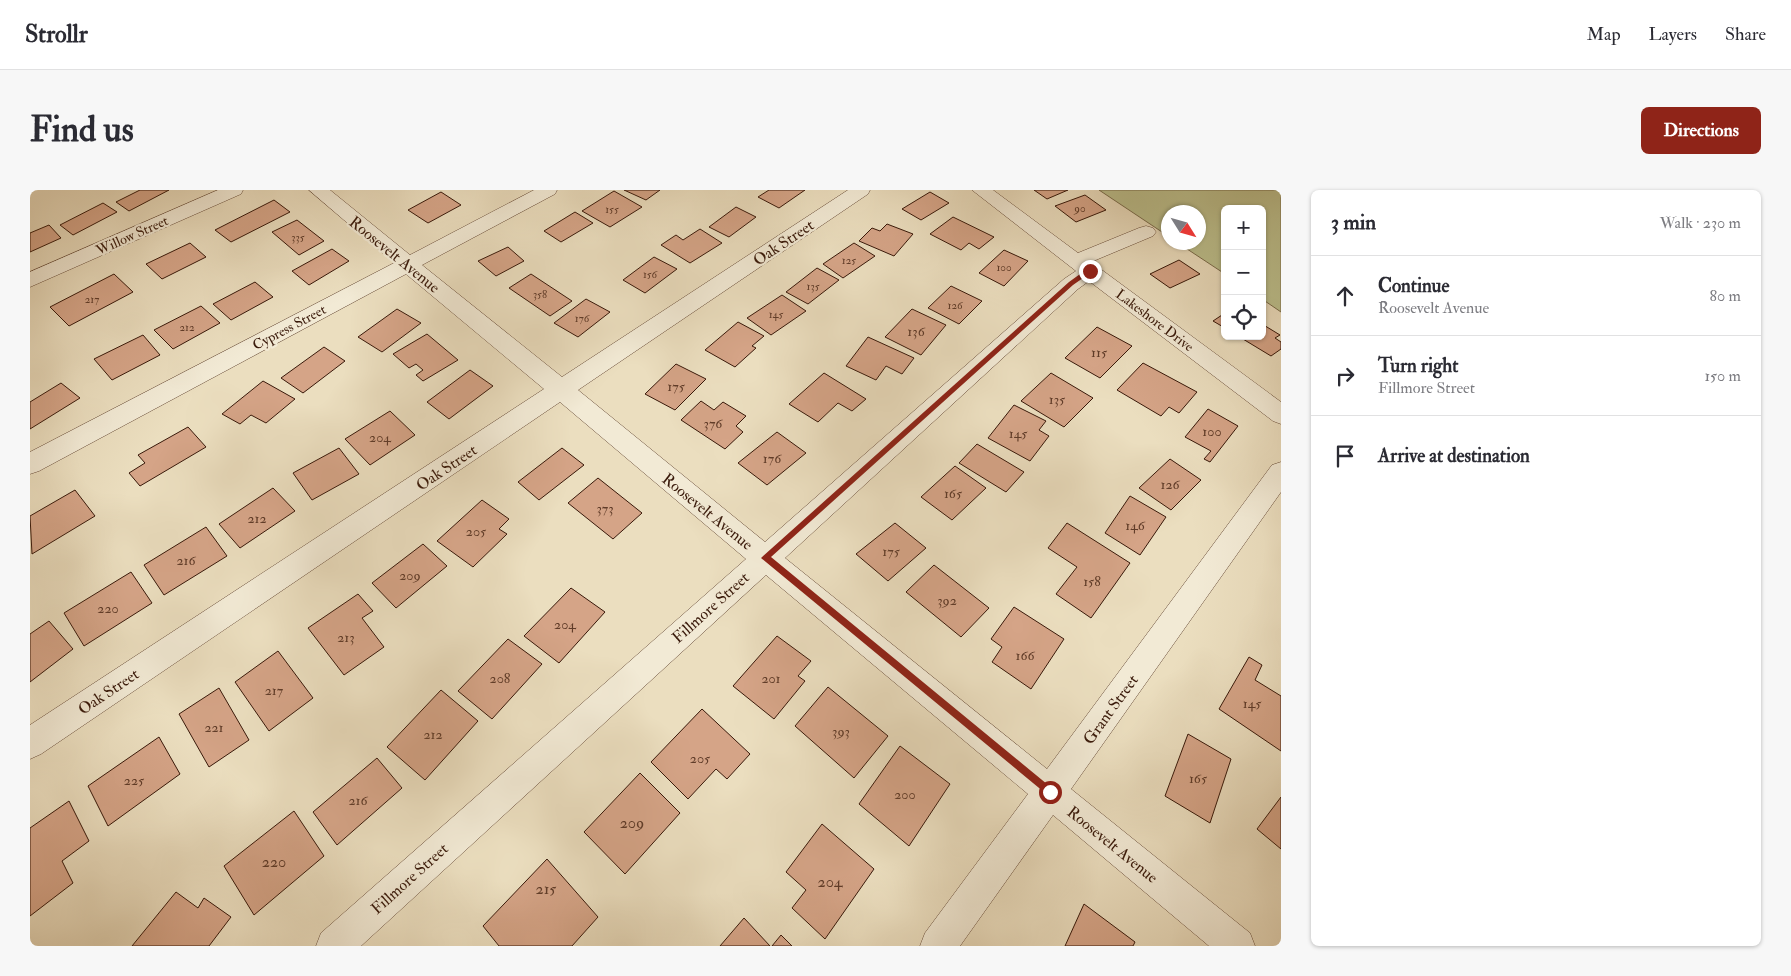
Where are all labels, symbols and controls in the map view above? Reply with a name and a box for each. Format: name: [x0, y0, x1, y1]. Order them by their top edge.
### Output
text: Strollr: [25, 19, 88, 50]
text: Map: [1587, 23, 1621, 46]
text: Layers: [1649, 23, 1697, 46]
text: Share: [1725, 23, 1766, 46]
button: Directions: [1641, 107, 1761, 154]
text: Find us: [30, 108, 134, 152]
house number: 90: [1073, 202, 1086, 215]
house number: 155: [605, 203, 619, 216]
north arrow: [1161, 205, 1206, 250]
map controls: [1221, 205, 1266, 340]
button: +: [1221, 205, 1266, 250]
text: 3 min: [1331, 209, 1376, 236]
street label: Willow Street: [93, 212, 171, 259]
street label: Roosevelt Avenue: [345, 212, 444, 298]
text: Walk · 230 m: [1660, 213, 1741, 233]
street label: Oak Street: [749, 215, 818, 270]
house number: 335: [291, 231, 305, 244]
button: −: [1221, 250, 1266, 295]
house number: 125: [842, 254, 856, 267]
route end: [1079, 260, 1102, 283]
house number: 100: [996, 261, 1012, 274]
house number: 156: [643, 268, 659, 281]
text: Continue: [1378, 274, 1449, 298]
house number: 135: [807, 280, 820, 293]
icon: ahead: [1331, 282, 1359, 310]
street label: Lakeshore Drive: [1112, 286, 1197, 355]
text: 80 m: [1710, 286, 1741, 306]
house number: 358: [533, 288, 547, 301]
house number: 217: [85, 293, 99, 306]
button: locate: [1221, 295, 1266, 340]
text: Roosevelt Avenue: [1378, 298, 1489, 318]
house number: 126: [947, 299, 964, 312]
street label: Cypress Street: [250, 301, 330, 355]
house number: 145: [769, 308, 784, 321]
house number: 176: [575, 312, 591, 325]
house number: 212: [179, 321, 195, 334]
house number: 136: [907, 323, 926, 340]
house number: 115: [1091, 344, 1108, 361]
text: Turn right: [1378, 354, 1458, 378]
icon: right: [1331, 362, 1359, 390]
text: 150 m: [1704, 366, 1741, 386]
house number: 175: [667, 378, 686, 395]
text: Fillmore Street: [1378, 378, 1475, 398]
house number: 135: [1049, 391, 1066, 408]
house number: 376: [704, 415, 723, 432]
house number: 100: [1202, 423, 1222, 440]
house number: 145: [1009, 425, 1028, 442]
house number: 204: [369, 429, 392, 446]
street label: Oak Street: [412, 440, 481, 495]
icon: arrive: [1331, 442, 1359, 470]
text: Arrive at destination: [1378, 444, 1530, 468]
house number: 176: [763, 450, 782, 467]
street label: Roosevelt Avenue: [658, 469, 757, 555]
house number: 126: [1160, 476, 1181, 493]
house number: 165: [944, 485, 963, 502]
house number: 373: [596, 500, 614, 517]
house number: 212: [247, 510, 267, 527]
house number: 146: [1125, 517, 1146, 534]
house number: 205: [466, 523, 487, 540]
house number: 175: [882, 543, 901, 560]
house number: 216: [176, 552, 196, 569]
house number: 209: [399, 567, 421, 584]
street label: Fillmore Street: [668, 568, 753, 648]
house number: 158: [1083, 573, 1101, 590]
house number: 392: [937, 592, 957, 609]
house number: 220: [97, 600, 119, 617]
house number: 204: [554, 616, 577, 633]
house number: 213: [337, 629, 355, 646]
house number: 166: [1015, 647, 1035, 664]
street label: Oak Street: [74, 664, 143, 719]
house number: 208: [490, 670, 511, 687]
house number: 201: [761, 670, 781, 687]
street label: Grant Street: [1079, 671, 1143, 748]
house number: 217: [265, 682, 284, 699]
house number: 145: [1243, 695, 1262, 712]
house number: 221: [204, 719, 224, 736]
house number: 393: [832, 723, 850, 740]
house number: 212: [423, 726, 443, 743]
house number: 205: [690, 750, 711, 767]
house number: 165: [1189, 770, 1208, 787]
house number: 225: [124, 772, 145, 789]
route start: [1039, 781, 1062, 804]
house number: 200: [894, 786, 916, 803]
house number: 216: [348, 792, 368, 809]
street label: Roosevelt Avenue: [1063, 802, 1162, 888]
house number: 209: [620, 813, 644, 833]
street label: Fillmore Street: [367, 839, 452, 919]
house number: 220: [262, 852, 286, 872]
house number: 204: [818, 872, 844, 892]
house number: 215: [536, 879, 556, 899]

